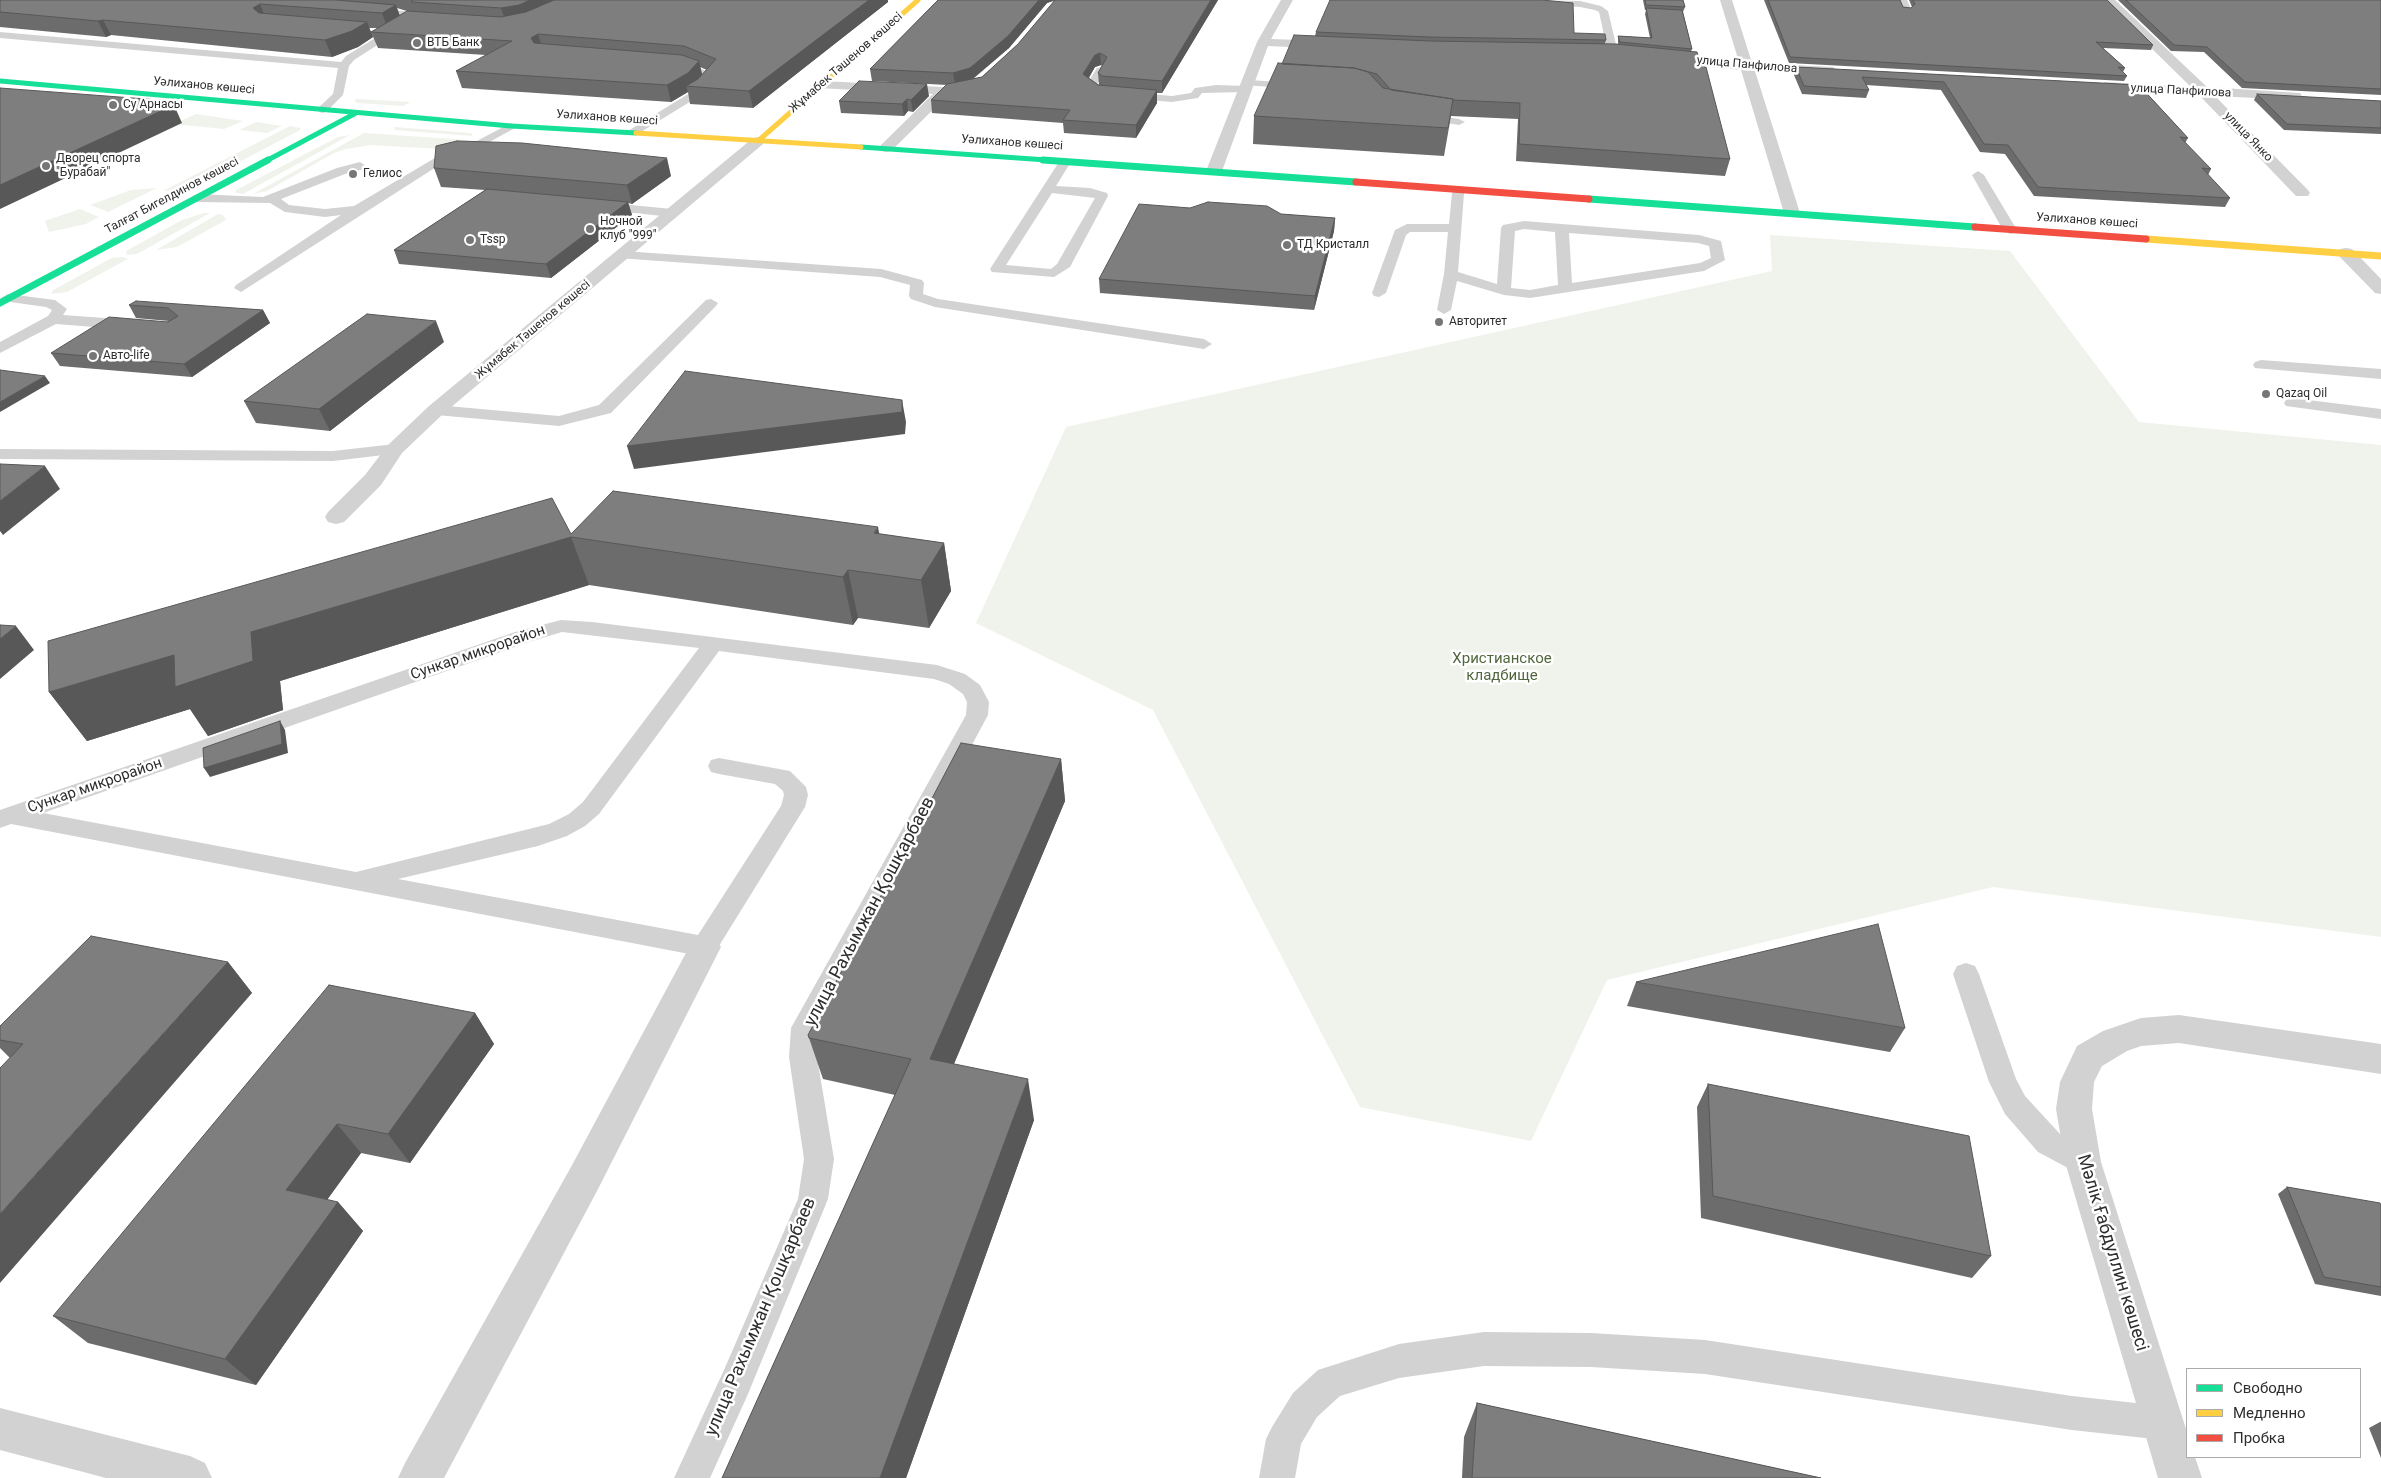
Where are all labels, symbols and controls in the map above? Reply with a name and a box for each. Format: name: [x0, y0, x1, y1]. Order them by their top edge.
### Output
street label: Жұмабек Тәшенов көшесі: [786, 10, 906, 116]
place label: ВТБ Банк: [427, 36, 480, 50]
marker: ВТБ Банк: [411, 37, 423, 49]
street label: улица Панфилова: [1696, 53, 1798, 77]
street label: Уәлиханов көшесі: [153, 74, 255, 98]
street label: улица Панфилова: [2130, 81, 2232, 101]
place label: Су Арнасы: [123, 98, 183, 112]
marker: Су Арнасы: [107, 99, 119, 111]
street label: Уәлиханов көшесі: [556, 107, 658, 129]
street label: улица Янко: [2221, 109, 2275, 165]
street label: Уәлиханов көшесі: [961, 132, 1063, 154]
place label: Дворец спорта "Бурабай": [56, 152, 140, 180]
street label: Талғат Бигелдинов көшесі: [103, 155, 241, 237]
marker: Дворец спорта "Бурабай": [40, 160, 52, 172]
place label: Гелиос: [363, 167, 402, 181]
marker: Гелиос: [347, 168, 359, 180]
street label: Уәлиханов көшесі: [2036, 210, 2138, 232]
place label: Ночной клуб "999": [600, 215, 657, 243]
marker: Ночной клуб "999": [584, 223, 596, 235]
place label: Tssp: [480, 233, 506, 247]
marker: Tssp: [464, 234, 476, 246]
place label: ТД Кристалл: [1297, 238, 1369, 252]
marker: ТД Кристалл: [1281, 239, 1293, 251]
street label: Жұмабек Тәшенов көшесі: [473, 278, 593, 382]
place label: Авторитет: [1449, 315, 1507, 329]
marker: Авторитет: [1433, 316, 1445, 328]
place label: Авто-life: [103, 349, 150, 363]
marker: Авто-life: [87, 350, 99, 362]
place label: Qazaq Oil: [2276, 387, 2327, 401]
marker: Qazaq Oil: [2260, 388, 2272, 400]
street label: Сункар микрорайон: [408, 621, 548, 685]
park label: Христианское кладбище: [1452, 650, 1552, 685]
street label: Сункар микрорайон: [25, 754, 165, 818]
street label: улица Рахымжан Қошқарбаев: [800, 794, 940, 1030]
street label: Мәлік Ғабдуллин көшесі: [2072, 1152, 2152, 1354]
street label: улица Рахымжан Қошқарбаев: [701, 1195, 821, 1439]
legend: [2186, 1368, 2361, 1458]
text: Свободно: [2233, 1379, 2302, 1397]
text: Медленно: [2233, 1404, 2306, 1422]
text: Пробка: [2233, 1429, 2285, 1447]

